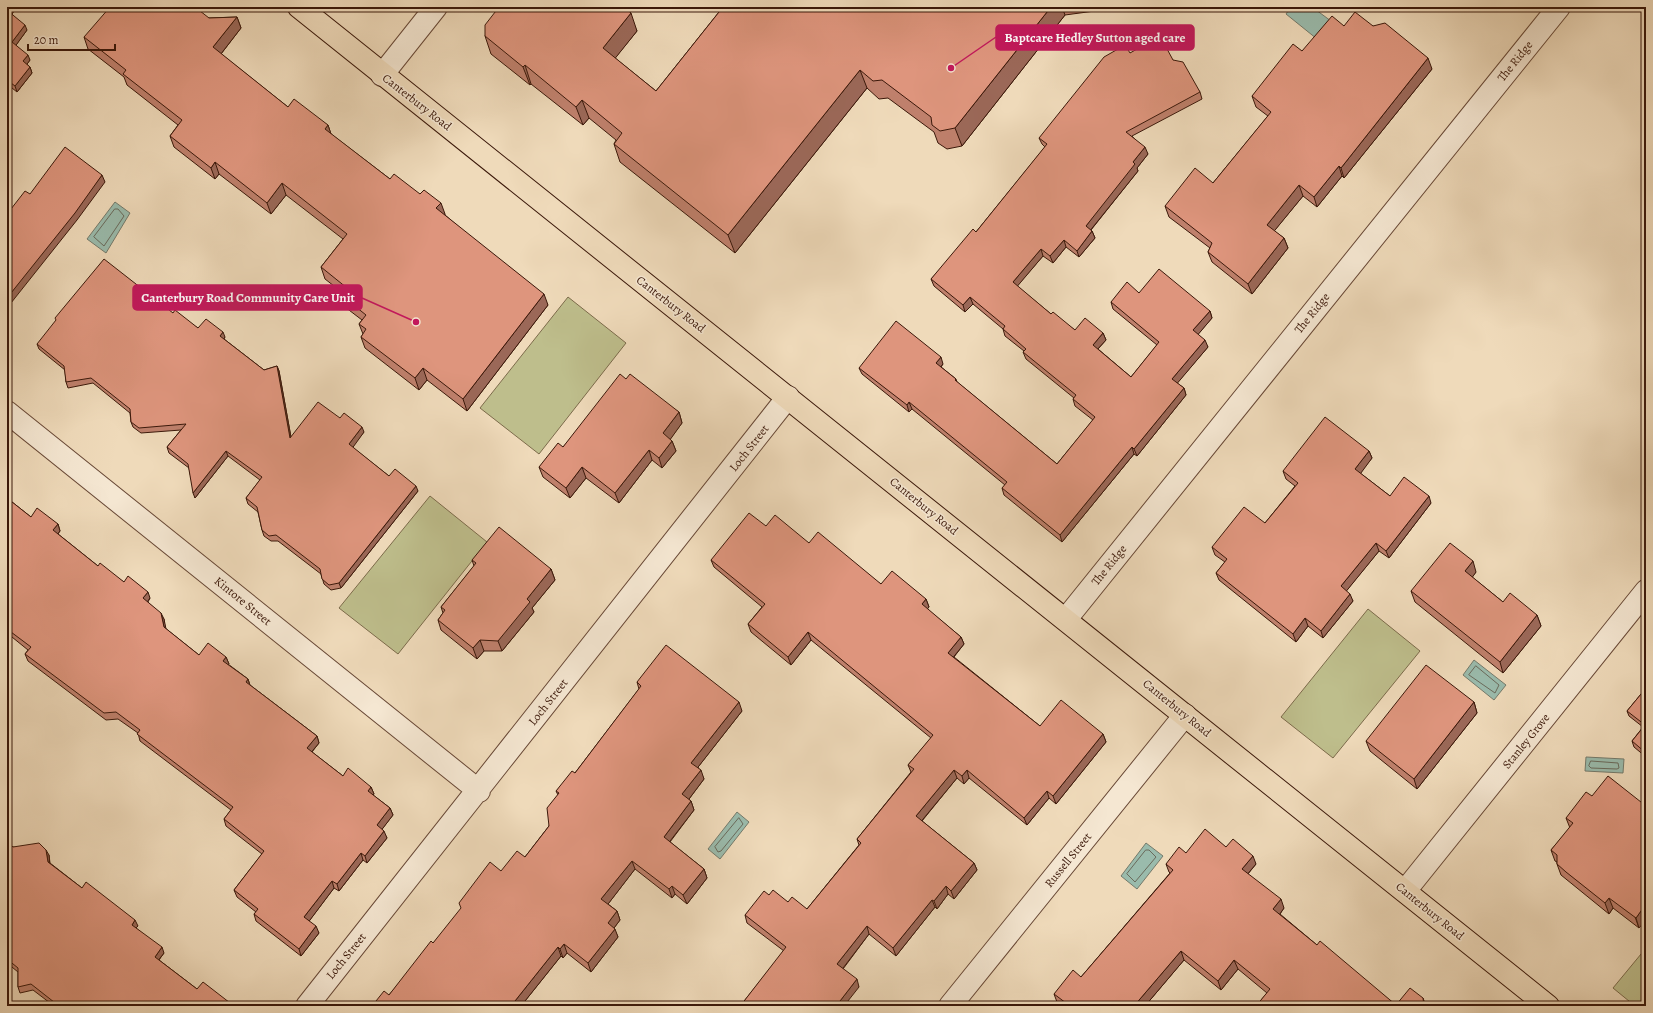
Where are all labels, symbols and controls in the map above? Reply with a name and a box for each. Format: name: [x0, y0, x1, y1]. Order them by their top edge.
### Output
callout: Baptcare Hedley Sutton aged care: [996, 25, 1194, 50]
scale bar: [28, 26, 115, 52]
text: Baptcare Hedley Sutton aged care: [1004, 29, 1186, 46]
text: 20 m: [34, 32, 58, 48]
street label: The Ridge: [1494, 37, 1536, 85]
street label: Canterbury Road: [379, 70, 455, 134]
street label: Canterbury Road: [633, 272, 709, 336]
callout: Canterbury Road Community Care Unit: [133, 285, 362, 310]
text: Canterbury Road Community Care Unit: [141, 289, 355, 306]
street label: The Ridge: [1291, 289, 1333, 337]
street label: Loch Street: [726, 421, 772, 475]
street label: Canterbury Road: [886, 473, 962, 539]
street label: The Ridge: [1088, 541, 1130, 589]
street label: Kintore Street: [211, 573, 275, 629]
street label: Loch Street: [525, 675, 571, 729]
street label: Canterbury Road: [1139, 675, 1215, 741]
street label: Stanley Grove: [1499, 710, 1553, 772]
street label: Russell Street: [1041, 829, 1095, 891]
street label: Canterbury Road: [1392, 878, 1468, 944]
street label: Loch Street: [322, 929, 370, 983]

